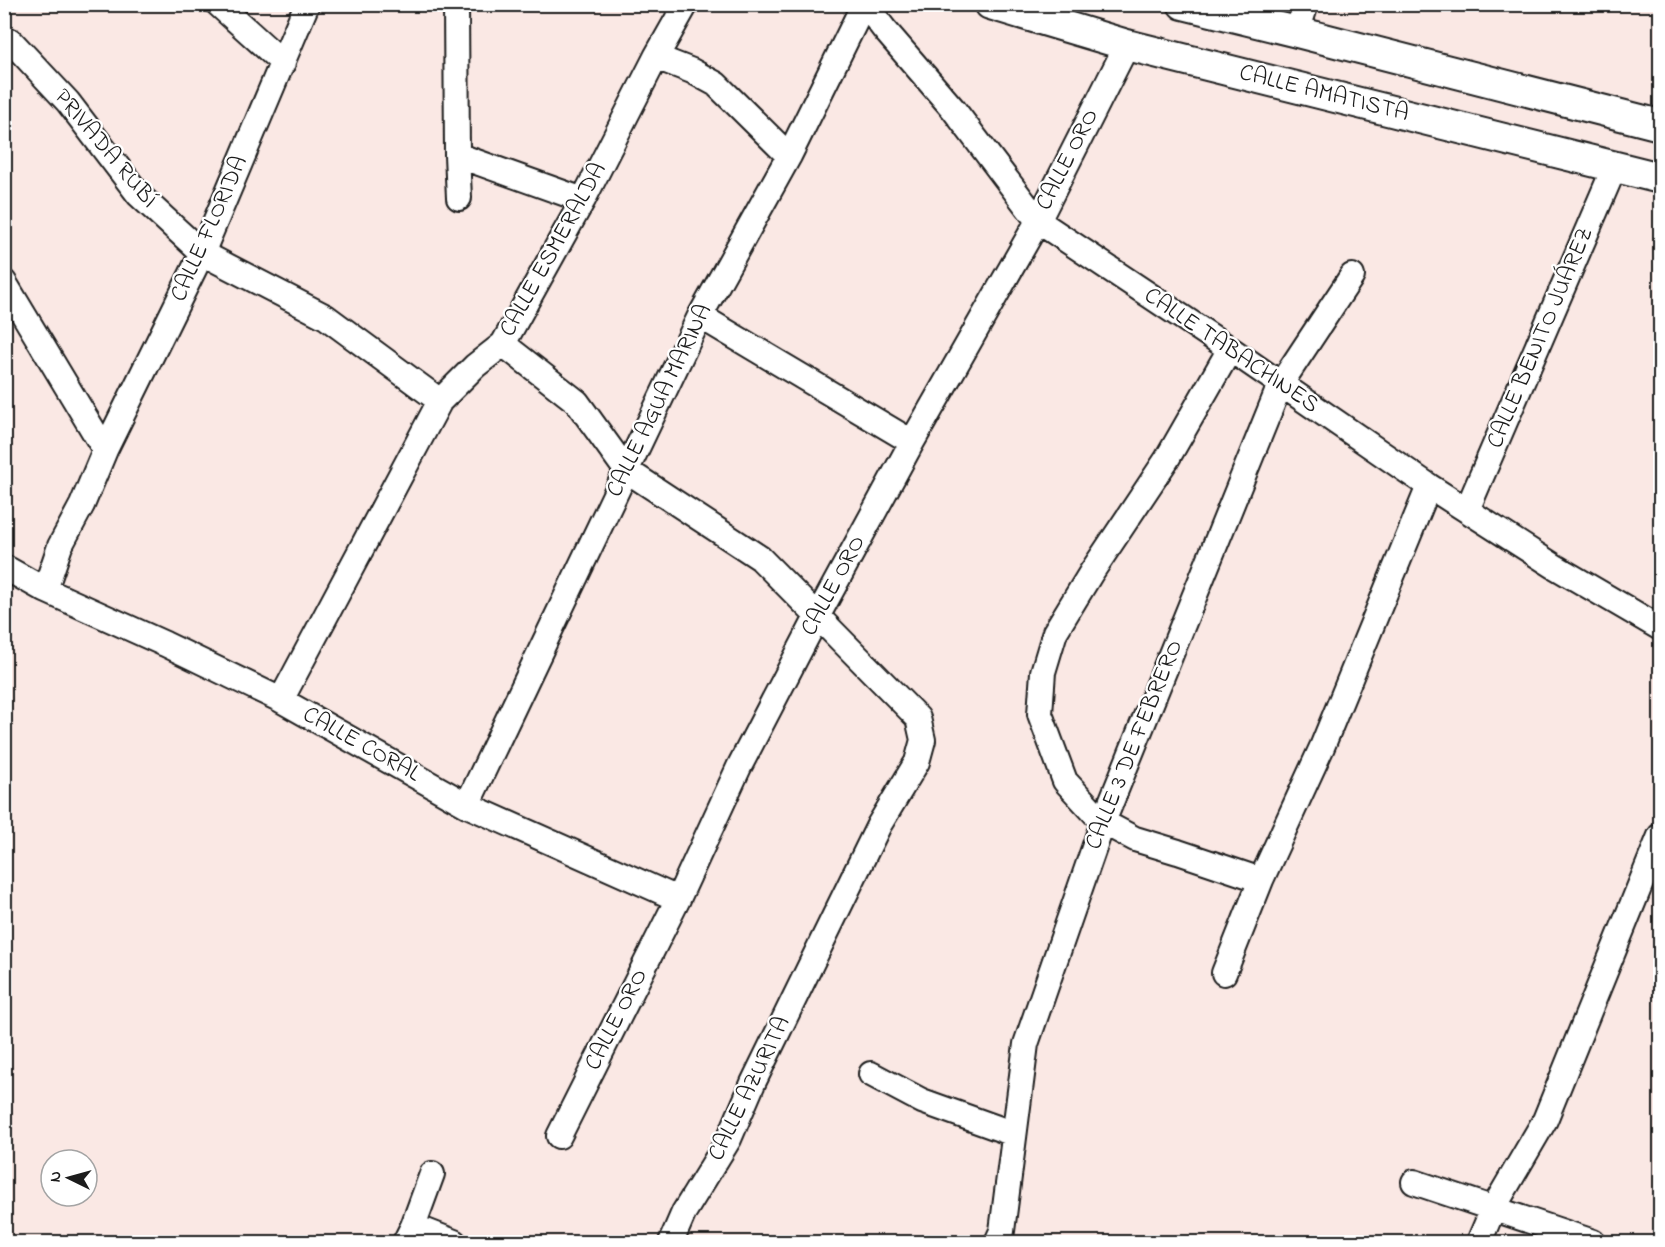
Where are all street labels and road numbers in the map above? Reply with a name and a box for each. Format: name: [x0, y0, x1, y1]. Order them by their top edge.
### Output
street label: CALLE AMATISTA: [1235, 56, 1413, 132]
street label: PRIVADA RUBÍ: [45, 82, 165, 216]
street label: CALLE ORO: [1027, 103, 1109, 217]
street label: CALLE FLORIDA: [162, 150, 258, 308]
street label: CALLE ESMERALDA: [492, 156, 616, 344]
street label: CALLE BENITO JUÁREZ: [1479, 222, 1603, 454]
street label: CALLE TABACHINES: [1136, 279, 1326, 423]
street label: CALLE AGUA MARINA: [598, 298, 722, 504]
street label: CALLE ORO: [793, 529, 875, 643]
street label: CALLE 3 DE FEBRERO: [1077, 635, 1193, 855]
street label: CALLE CORAL: [296, 698, 426, 792]
street label: CALLE ORO: [576, 963, 658, 1077]
street label: CALLE AZURITA: [700, 1011, 800, 1167]

